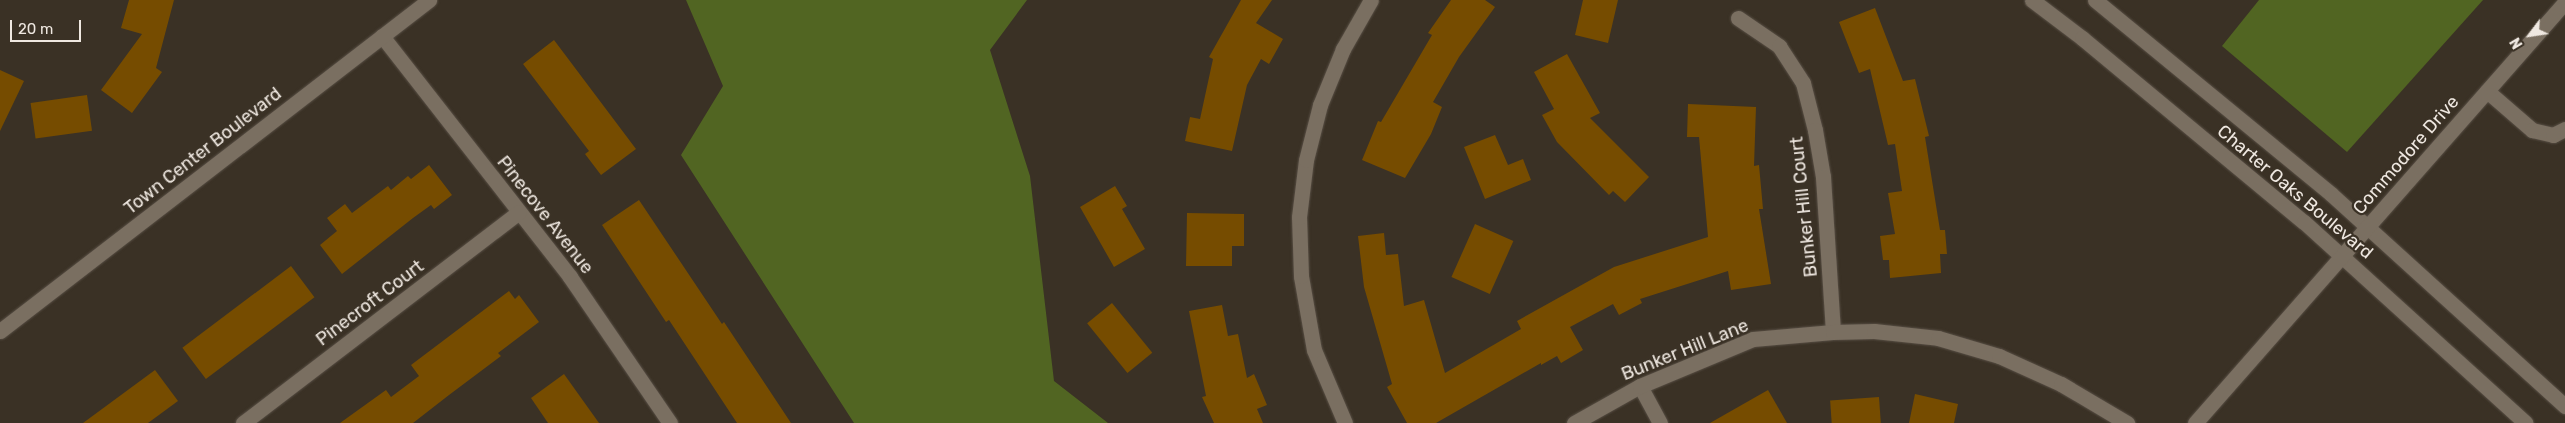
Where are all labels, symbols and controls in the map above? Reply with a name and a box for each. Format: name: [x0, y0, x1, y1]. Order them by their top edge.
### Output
scale bar: [12, 10, 84, 42]
north arrow: [2505, 10, 2555, 60]
text: 20 m: [18, 20, 53, 38]
text: N: [2507, 34, 2527, 52]
street label: Town Center Boulevard: [120, 83, 286, 219]
street label: Commodore Drive: [2349, 91, 2463, 219]
street label: Charter Oaks Boulevard: [2213, 120, 2377, 264]
street label: Bunker Hill Court: [1786, 136, 1822, 278]
street label: Pinecove Avenue: [492, 152, 598, 278]
street label: Pinecroft Court: [312, 256, 428, 350]
street label: Bunker Hill Lane: [1618, 315, 1752, 385]

